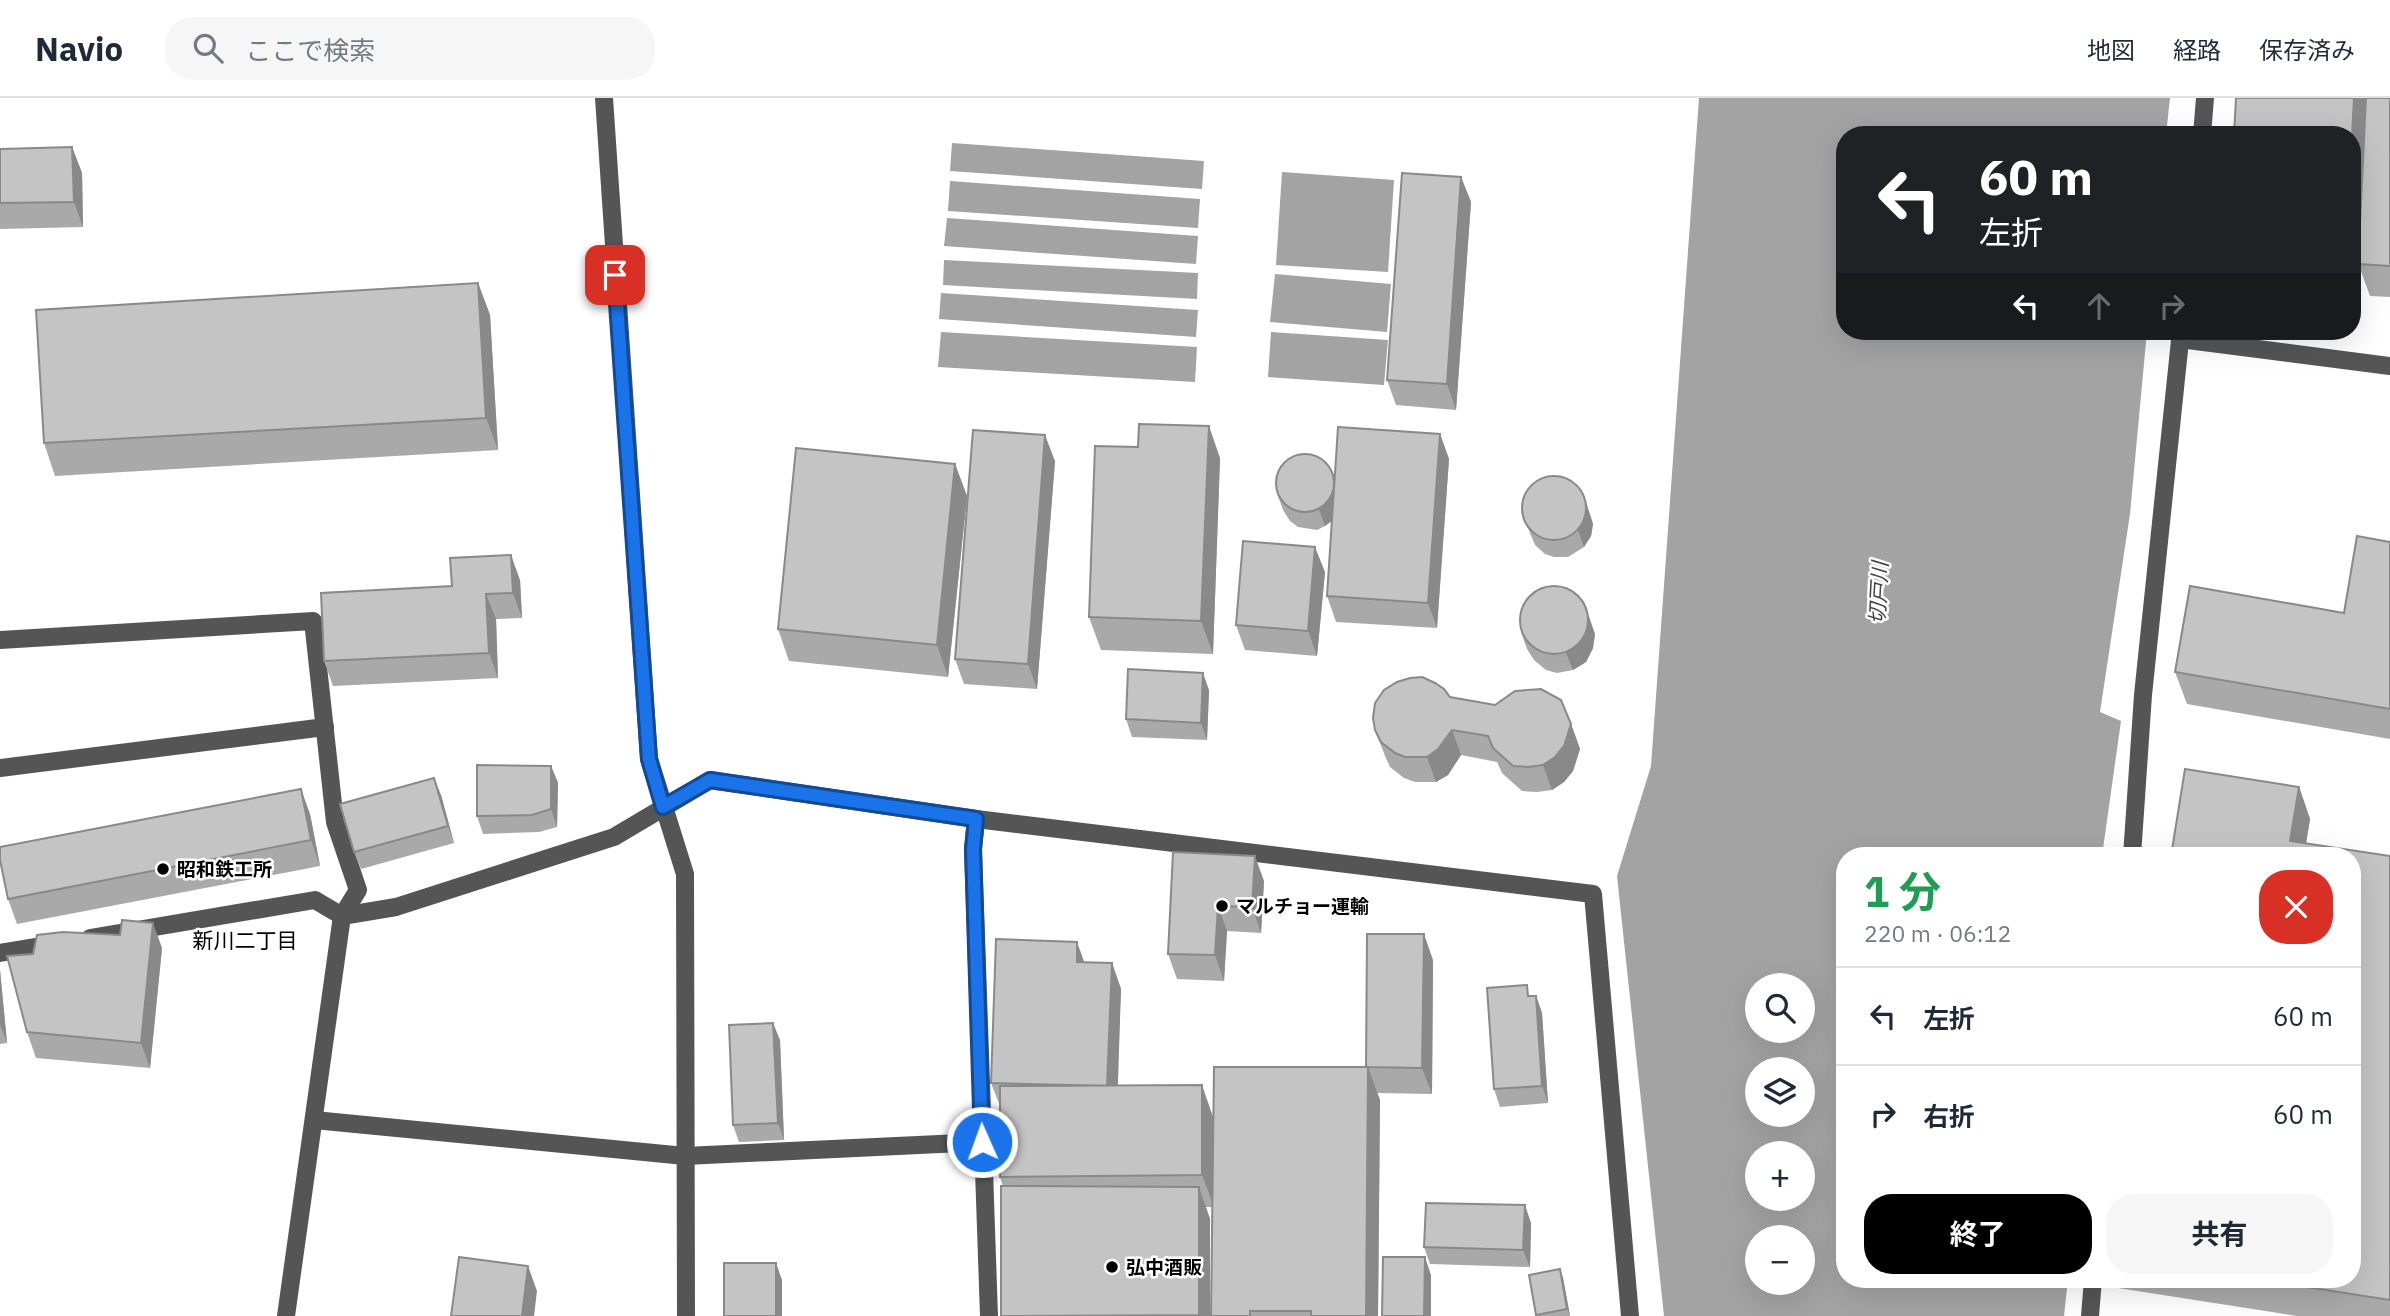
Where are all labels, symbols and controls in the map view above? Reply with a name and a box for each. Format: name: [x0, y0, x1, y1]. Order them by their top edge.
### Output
search box: [165, 17, 655, 80]
text: Navio: [35, 27, 123, 70]
icon: search: [189, 29, 227, 67]
text: ここで検索: [245, 33, 375, 67]
text: 地図: [2087, 34, 2135, 66]
text: 経路: [2173, 34, 2221, 66]
text: 保存済み: [2259, 34, 2355, 66]
text: 60 m: [1979, 145, 2093, 208]
icon: left: [1864, 154, 1955, 245]
text: 左折: [1979, 211, 2043, 253]
pin: [585, 245, 645, 305]
icon: arrive: [596, 256, 634, 294]
icon: left: [2007, 287, 2045, 325]
icon: ahead: [2080, 287, 2118, 325]
icon: right: [2153, 287, 2191, 325]
water label: 切戸川: [1862, 559, 1894, 625]
place label: 昭和鉄工所: [177, 857, 272, 881]
marker: 昭和鉄工所: [155, 861, 171, 877]
text: 1 分: [1864, 864, 1941, 919]
button: close: [2259, 870, 2333, 944]
place label: マルチョー運輸: [1236, 894, 1369, 918]
marker: マルチョー運輸: [1214, 898, 1230, 914]
text: 220 m · 06:12: [1864, 918, 2011, 948]
district label: 新川二丁目: [193, 926, 298, 954]
map controls: [1745, 973, 1815, 1295]
button: search: [1745, 973, 1815, 1043]
icon: left: [1864, 997, 1902, 1035]
text: 60 m: [2273, 999, 2333, 1033]
text: 左折: [1923, 1001, 1975, 1035]
button: layers: [1745, 1057, 1815, 1127]
icon: right: [1864, 1095, 1902, 1133]
text: 60 m: [2273, 1097, 2333, 1131]
text: 右折: [1923, 1099, 1975, 1133]
position arrow: [945, 1105, 1019, 1179]
button: +: [1745, 1141, 1815, 1211]
button: 終了: [1864, 1194, 2092, 1274]
button: 共有: [2106, 1194, 2333, 1274]
button: −: [1745, 1225, 1815, 1295]
place label: 弘中酒販: [1126, 1255, 1202, 1279]
marker: 弘中酒販: [1104, 1259, 1120, 1275]

